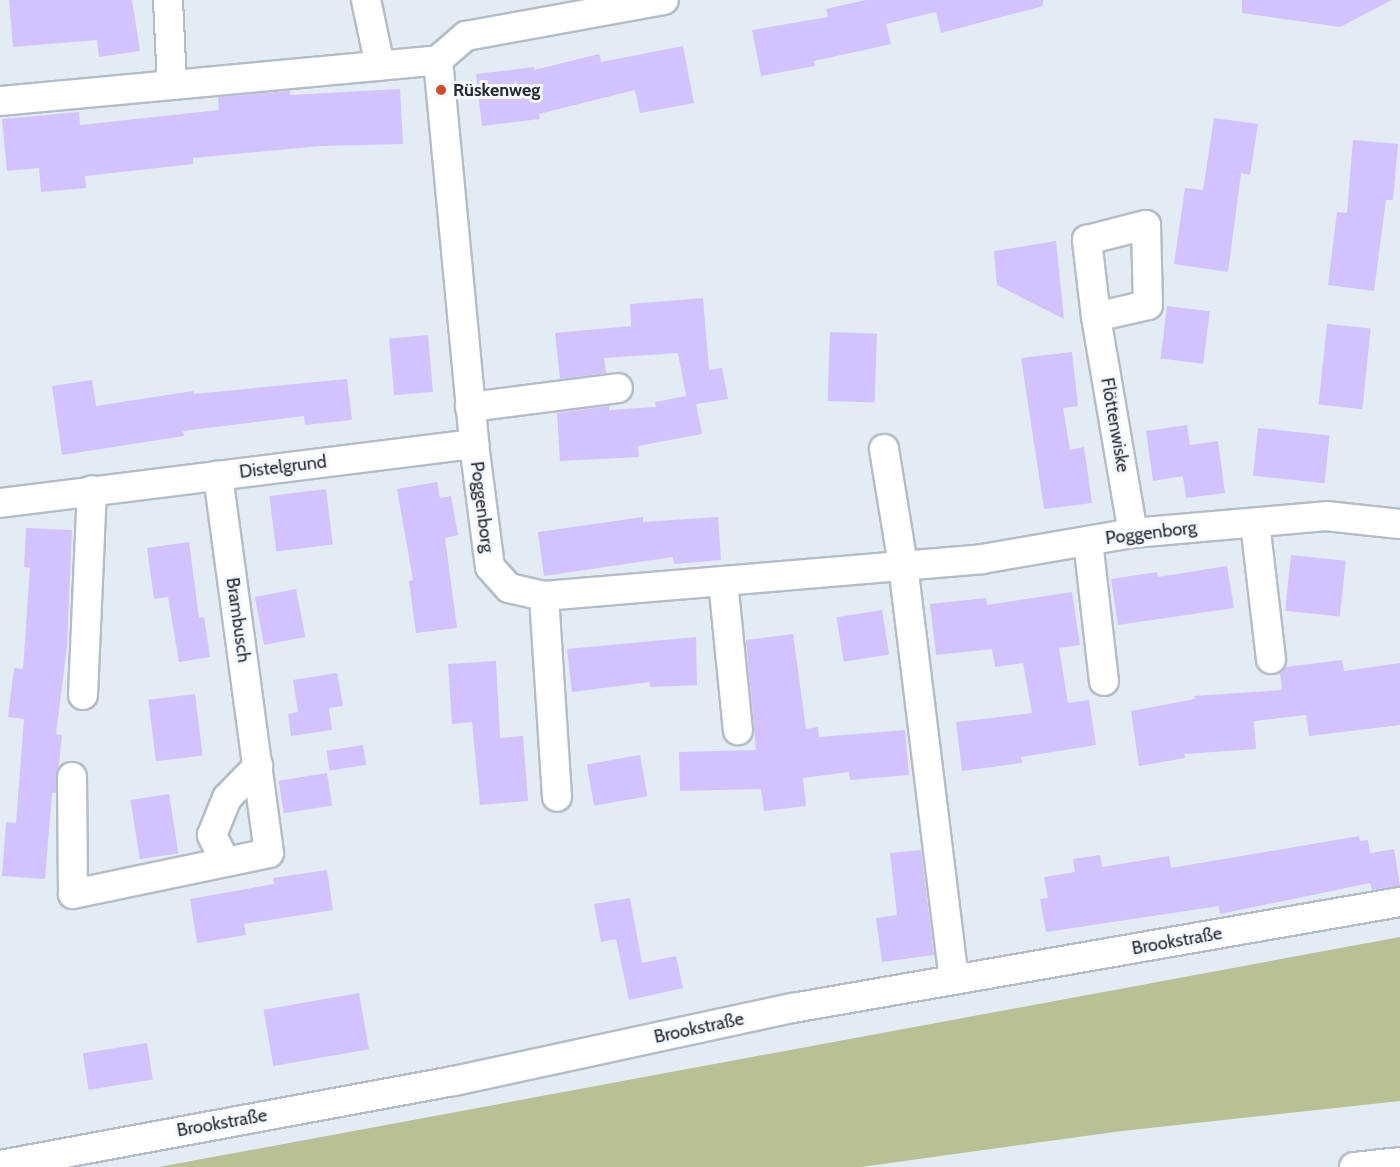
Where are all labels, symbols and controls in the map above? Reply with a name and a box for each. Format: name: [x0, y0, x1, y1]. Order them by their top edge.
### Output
place label: Rüskenweg: [453, 79, 540, 101]
marker: Rüskenweg: [434, 83, 448, 97]
street label: Flöttenwiske: [1096, 376, 1134, 474]
street label: Distelgrund: [238, 451, 328, 483]
street label: Poggenborg: [466, 460, 498, 554]
street label: Poggenborg: [1104, 517, 1198, 549]
street label: Brambusch: [221, 576, 255, 664]
street label: Brookstraße: [1130, 922, 1224, 960]
street label: Brookstraße: [652, 1008, 746, 1048]
street label: Brookstraße: [175, 1104, 269, 1142]

